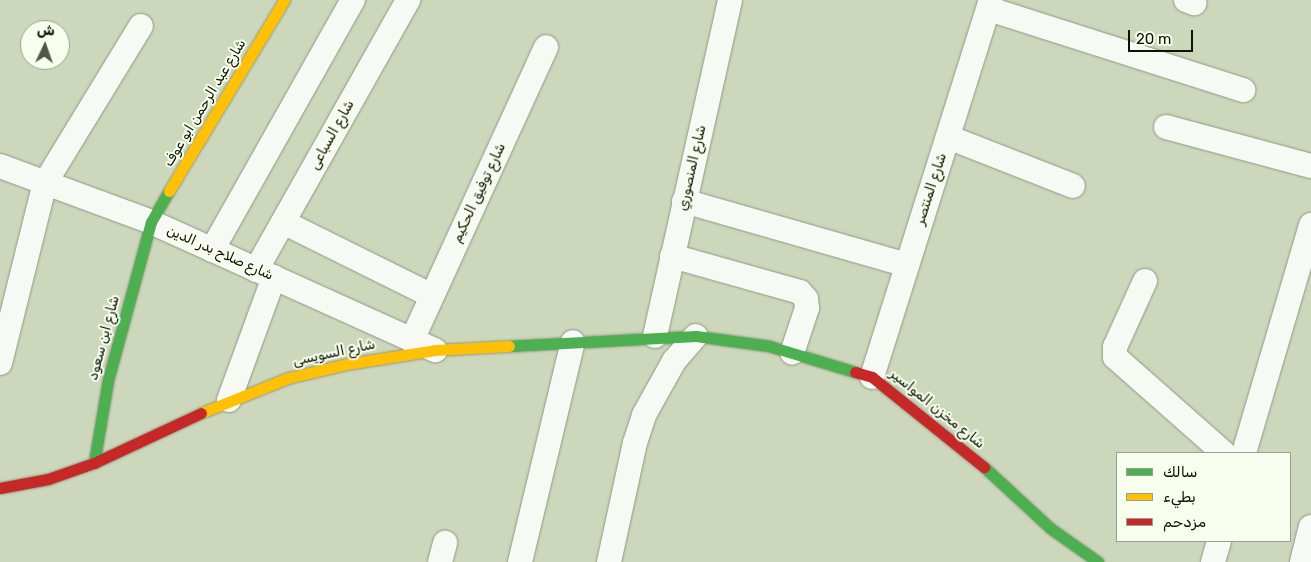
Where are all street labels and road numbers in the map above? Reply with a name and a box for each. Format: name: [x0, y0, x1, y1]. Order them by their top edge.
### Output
street label: شارع عبد الرحمن ابو عوف: [160, 36, 250, 170]
street label: شارع السباعى: [306, 97, 358, 173]
street label: شارع المنصوري: [674, 123, 710, 213]
street label: شارع توفيق الحكيم: [449, 141, 509, 245]
street label: شارع المنتصر: [911, 151, 951, 227]
street label: شارع صلاح بدر الدين: [164, 222, 276, 284]
street label: شارع ابن سعود: [85, 294, 123, 382]
street label: شارع السويسى: [291, 336, 377, 370]
street label: شارع مخزن المواسير: [886, 366, 988, 452]

